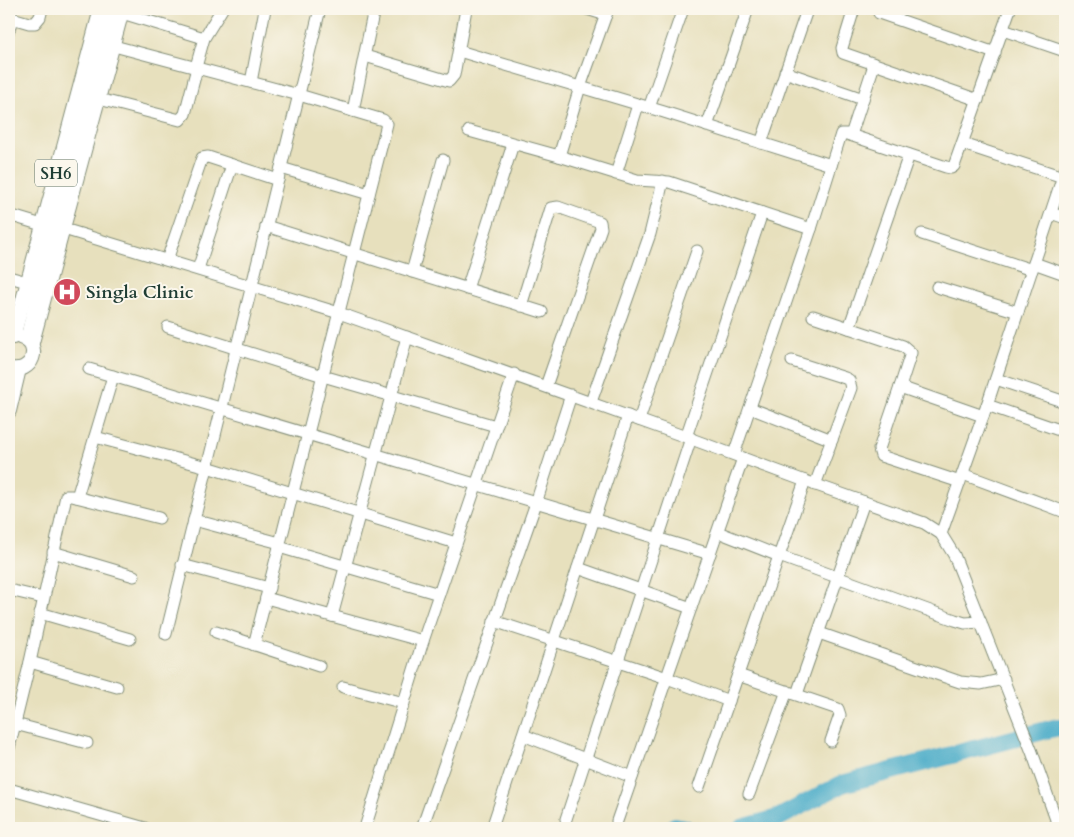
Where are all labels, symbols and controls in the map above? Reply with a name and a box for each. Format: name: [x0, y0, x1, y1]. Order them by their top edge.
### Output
road number: SH6: [35, 160, 77, 187]
hospital icon: Singla Clinic: [52, 277, 82, 307]
place label: Singla Clinic: [86, 280, 194, 305]

